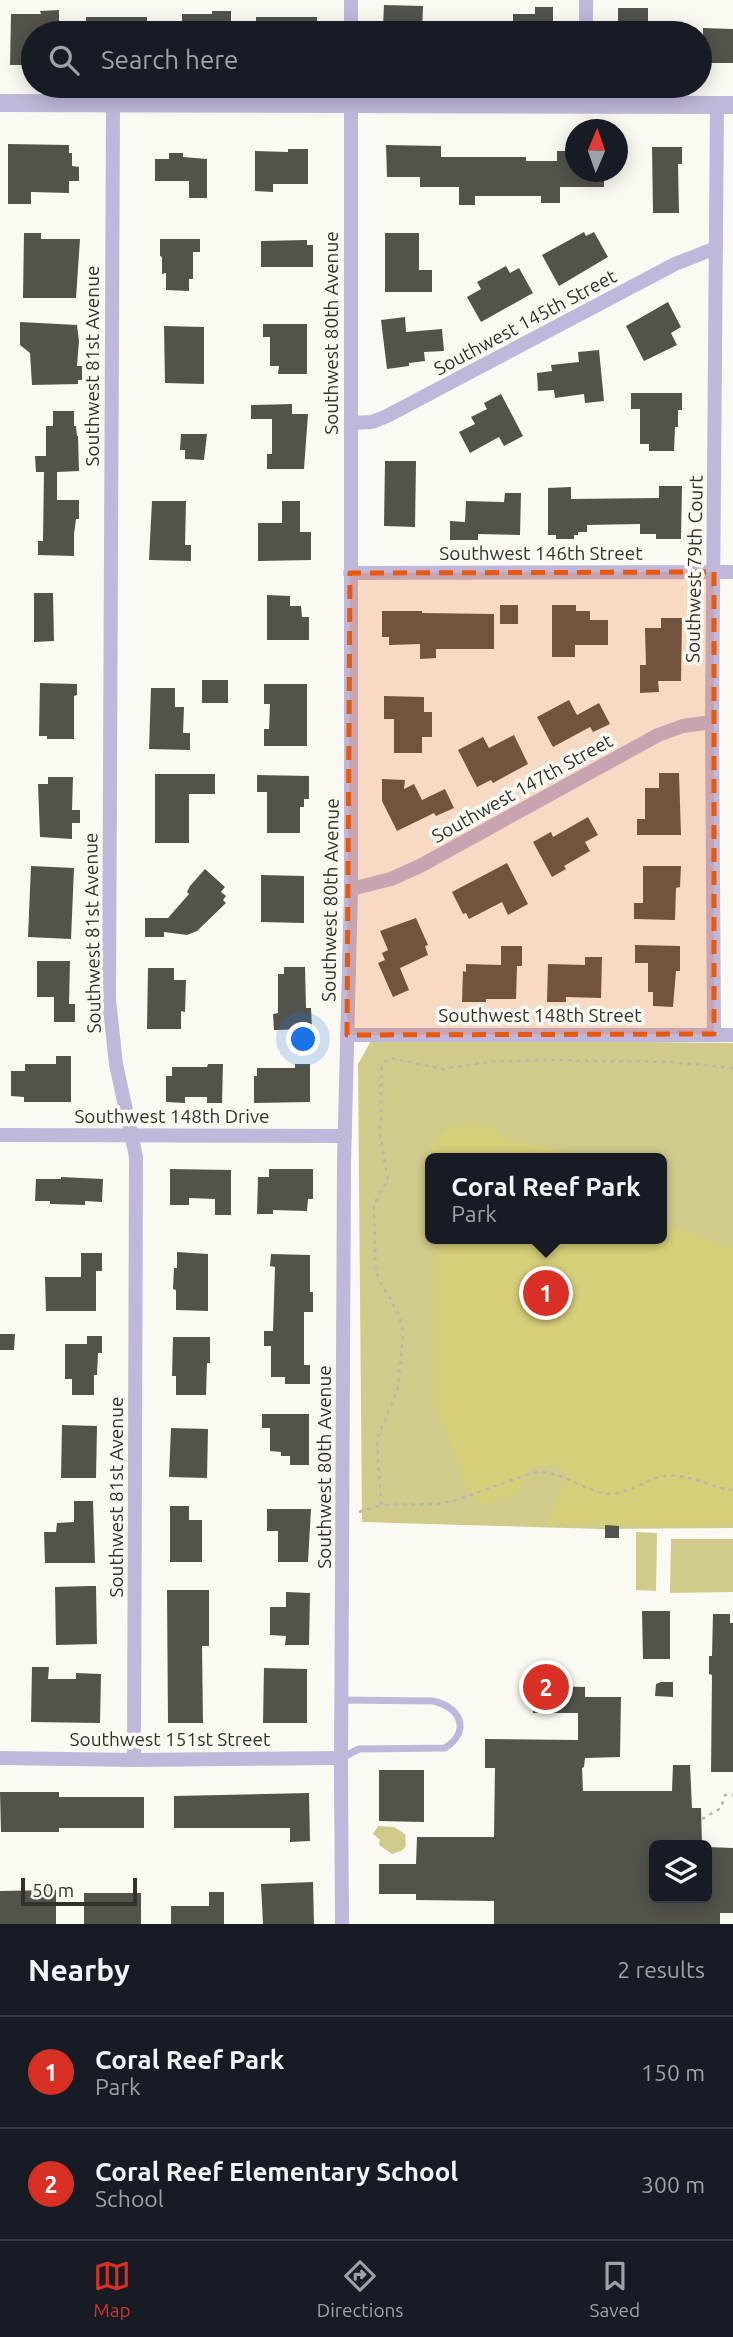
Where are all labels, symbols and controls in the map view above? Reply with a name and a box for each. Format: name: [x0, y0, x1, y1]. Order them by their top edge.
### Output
search box: [21, 21, 712, 98]
icon: search: [45, 41, 83, 79]
text: Search here: [101, 45, 238, 74]
north arrow: [565, 119, 628, 182]
street label: Southwest 80th Avenue: [320, 231, 342, 435]
street label: Southwest 145th Street: [430, 264, 620, 379]
street label: Southwest 81st Avenue: [81, 265, 103, 467]
street label: Southwest 79th Court: [681, 474, 707, 663]
street label: Southwest 146th Street: [439, 542, 643, 564]
street label: Southwest 147th Street: [428, 729, 617, 847]
street label: Southwest 80th Avenue: [317, 798, 343, 1002]
street label: Southwest 81st Avenue: [79, 832, 105, 1034]
street label: Southwest 148th Street: [438, 1004, 642, 1026]
your location: [286, 1022, 320, 1056]
street label: Southwest 148th Drive: [74, 1105, 270, 1127]
popup: [425, 1153, 667, 1244]
text: Coral Reef Park: [451, 1172, 641, 1201]
text: Park: [451, 1201, 497, 1226]
pin: 1: [523, 1267, 569, 1319]
street label: Southwest 80th Avenue: [313, 1365, 335, 1569]
street label: Southwest 81st Avenue: [105, 1396, 127, 1598]
pin: 2: [523, 1661, 569, 1713]
street label: Southwest 151st Street: [70, 1728, 271, 1750]
map controls: [649, 1840, 712, 1903]
button: layers: [649, 1840, 712, 1903]
scale bar: [21, 1875, 136, 1907]
text: 50 m: [32, 1879, 74, 1901]
text: Nearby: [28, 1953, 130, 1987]
text: 2 results: [617, 1957, 705, 1982]
text: Coral Reef Park: [95, 2045, 284, 2074]
text: 1: [45, 2060, 57, 2085]
text: 150 m: [641, 2060, 705, 2085]
text: Park: [95, 2074, 141, 2099]
text: Coral Reef Elementary School: [95, 2157, 458, 2186]
text: 2: [45, 2172, 57, 2197]
text: 300 m: [641, 2172, 705, 2197]
text: School: [95, 2186, 164, 2211]
tab: Map: [93, 2257, 131, 2321]
tab: Directions: [317, 2257, 404, 2321]
tab: Saved: [589, 2257, 640, 2321]

